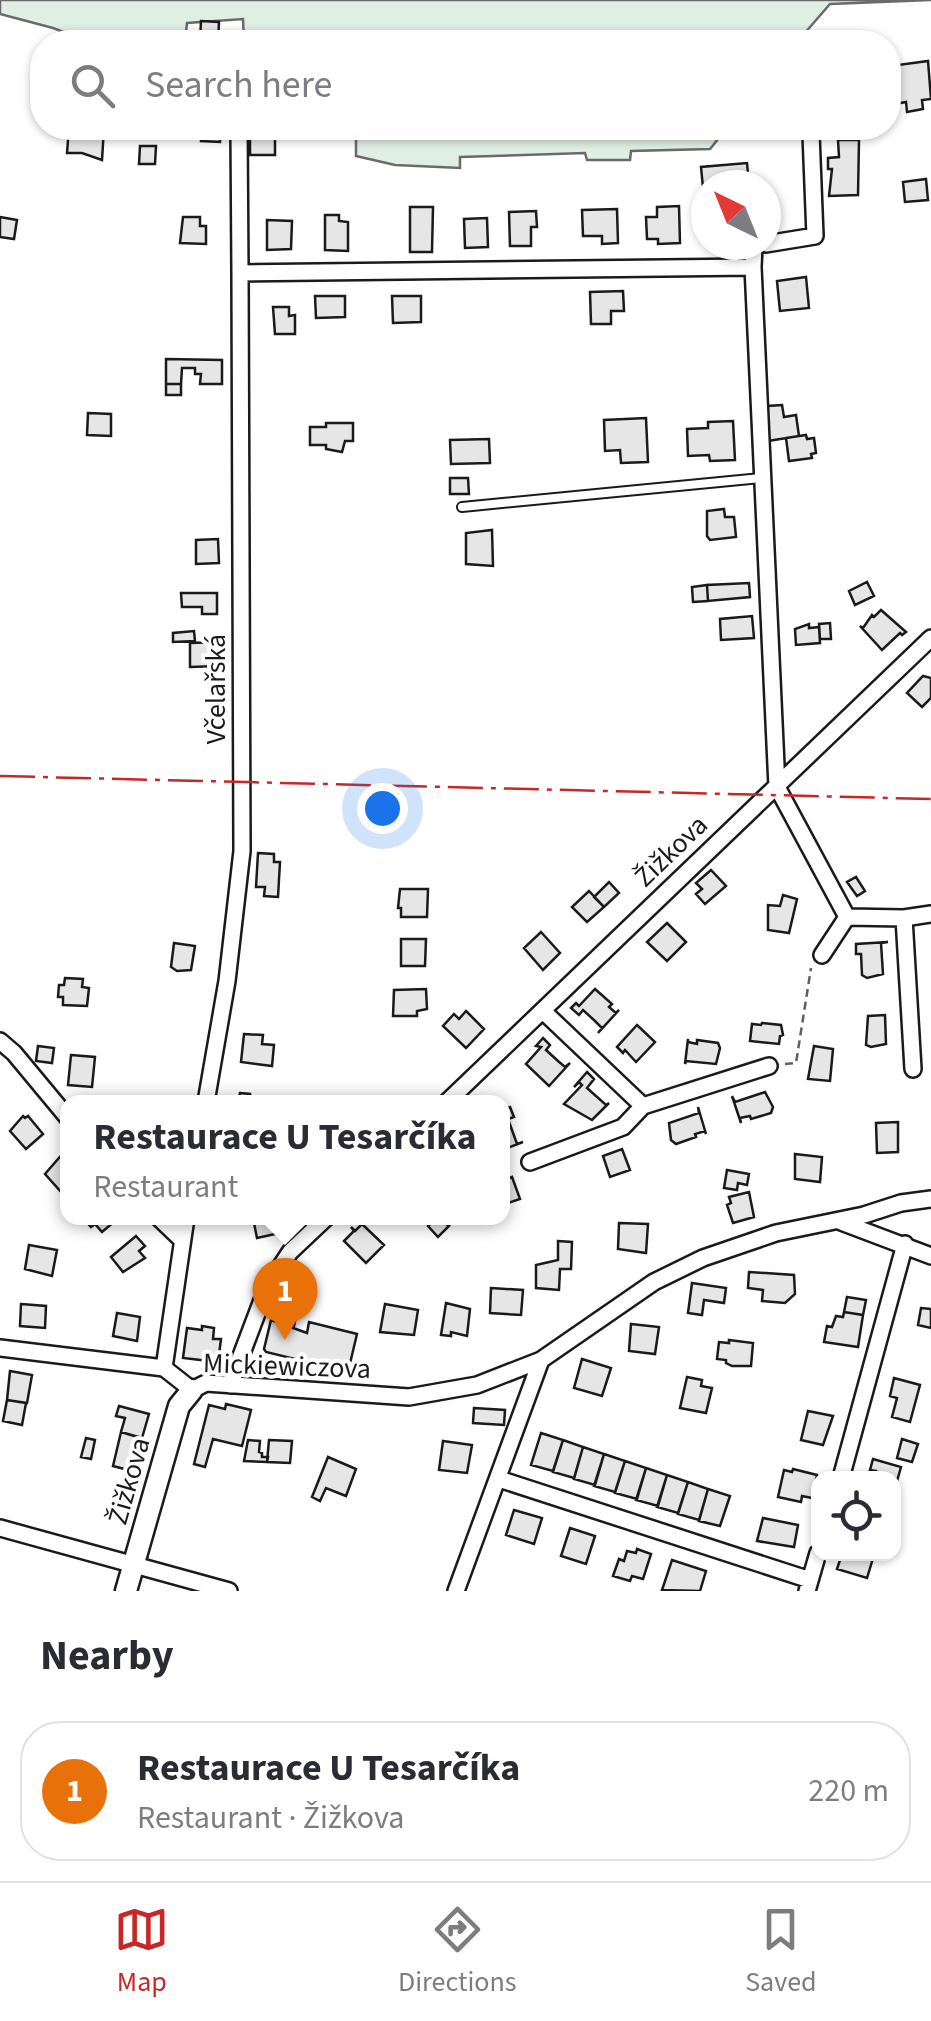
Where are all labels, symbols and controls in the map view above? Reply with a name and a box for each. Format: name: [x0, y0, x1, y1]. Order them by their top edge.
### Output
search box: [30, 30, 901, 140]
icon: search: [65, 58, 120, 113]
text: Search here: [145, 58, 332, 112]
north arrow: [691, 170, 781, 260]
street label: Včelařská: [196, 634, 236, 744]
your location: [357, 783, 408, 834]
street label: Žižkova: [625, 806, 717, 896]
popup: [60, 1095, 510, 1225]
text: Restaurace U Tesarčíka: [93, 1110, 477, 1164]
text: Restaurant: [93, 1164, 238, 1210]
pin: 1: [252, 1258, 318, 1340]
street label: Mickiewiczova: [202, 1343, 372, 1389]
street label: Žižkova: [98, 1433, 160, 1529]
map controls: [811, 1471, 901, 1561]
button: locate: [811, 1471, 901, 1561]
text: Nearby: [40, 1626, 174, 1686]
text: Restaurace U Tesarčíka: [137, 1741, 520, 1795]
text: 1: [66, 1768, 83, 1814]
text: 220 m: [808, 1768, 889, 1814]
text: Restaurant · Žižkova: [137, 1795, 404, 1841]
tab: Map: [114, 1902, 169, 2002]
tab: Directions: [398, 1902, 517, 2002]
tab: Saved: [745, 1902, 817, 2002]

